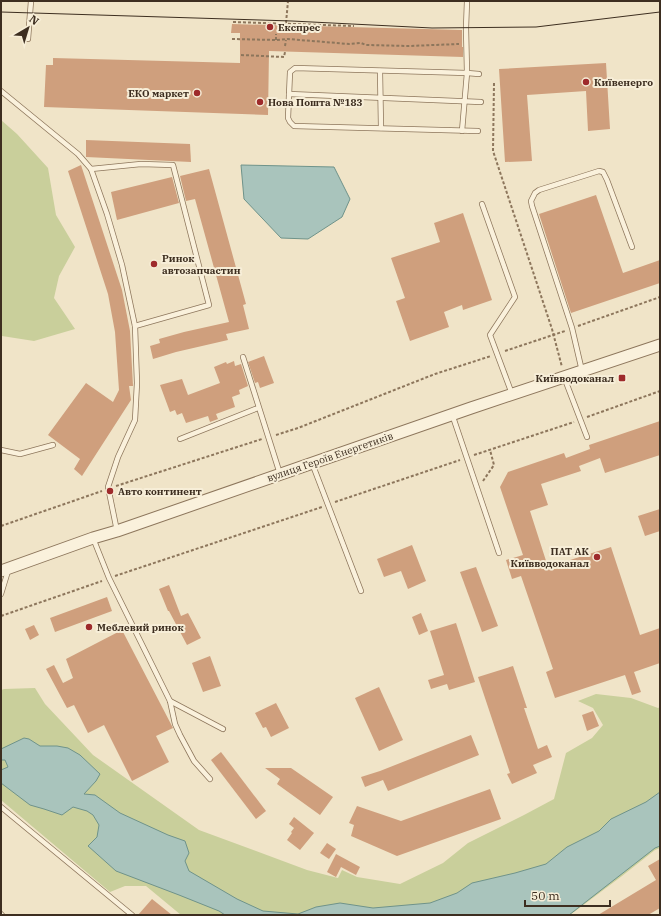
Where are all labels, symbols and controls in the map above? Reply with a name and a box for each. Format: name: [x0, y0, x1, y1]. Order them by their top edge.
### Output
north arrow: [8, 8, 48, 48]
text: N: [26, 12, 42, 28]
place label: Експрес: [278, 21, 321, 34]
marker: Експрес: [265, 22, 275, 32]
place label: Київенерго: [594, 76, 653, 89]
marker: Київенерго: [581, 77, 591, 87]
place label: ЕКО маркет: [128, 87, 189, 100]
marker: ЕКО маркет: [192, 88, 202, 98]
place label: Нова Пошта №183: [268, 96, 363, 109]
marker: Нова Пошта №183: [255, 97, 265, 107]
place label: Ринок автозапчастин: [162, 252, 241, 277]
marker: Ринок автозапчастин: [149, 259, 159, 269]
place label: Київводоканал: [536, 372, 614, 385]
marker: Київводоканал: [617, 373, 627, 383]
street label: вулиця Героїв Енергетиків: [265, 429, 395, 485]
place label: Авто континент: [118, 485, 202, 498]
marker: Авто континент: [105, 486, 115, 496]
place label: ПАТ АК Київводоканал: [511, 545, 590, 570]
marker: ПАТ АК Київводоканал: [592, 552, 602, 562]
place label: Меблевий ринок: [97, 621, 184, 634]
marker: Меблевий ринок: [84, 622, 94, 632]
scale bar: [525, 882, 610, 908]
text: 50 m: [531, 888, 560, 903]

